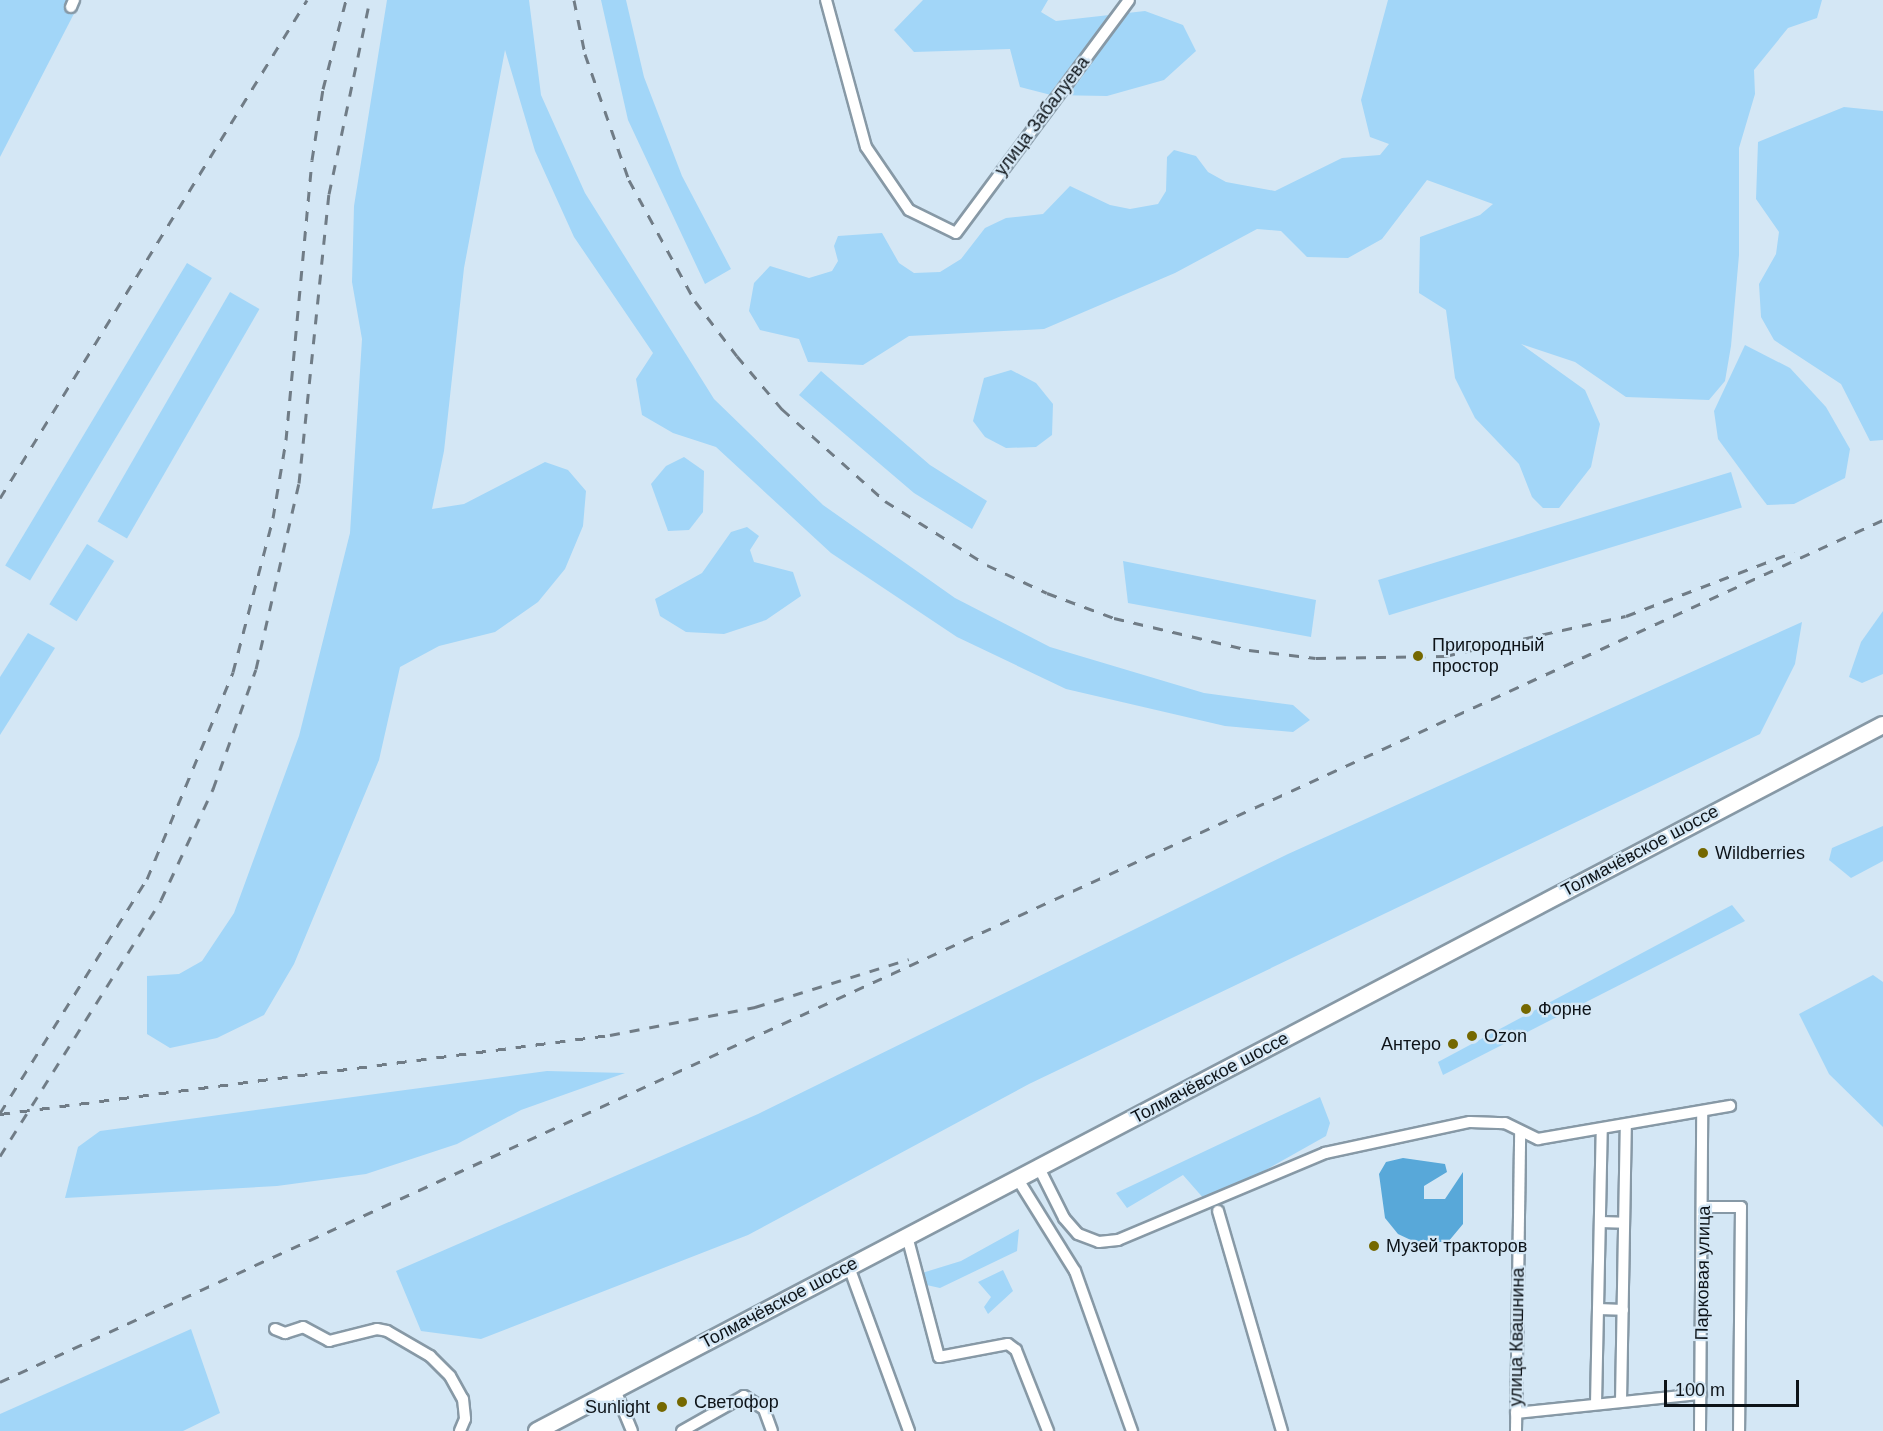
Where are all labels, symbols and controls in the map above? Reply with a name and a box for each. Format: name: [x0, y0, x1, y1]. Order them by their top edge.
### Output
street label: улица Забалуева: [990, 52, 1094, 180]
place label: Пригородный простор: [1432, 635, 1544, 678]
marker: Пригородный простор: [1409, 647, 1427, 665]
street label: Толмачёвское шоссе: [1558, 800, 1722, 902]
place label: Wildberries: [1715, 842, 1805, 864]
marker: Wildberries: [1696, 846, 1710, 860]
place label: Форне: [1538, 998, 1592, 1020]
marker: Форне: [1519, 1002, 1533, 1016]
place label: Ozon: [1484, 1025, 1527, 1047]
street label: Толмачёвское шоссе: [1128, 1027, 1292, 1129]
marker: Ozon: [1465, 1029, 1479, 1043]
place label: Антеро: [1381, 1033, 1441, 1055]
marker: Антеро: [1446, 1037, 1460, 1051]
street label: Парковая улица: [1691, 1205, 1715, 1341]
place label: Музей тракторов: [1386, 1235, 1527, 1257]
marker: Музей тракторов: [1367, 1239, 1381, 1253]
street label: Толмачёвское шоссе: [697, 1252, 861, 1354]
street label: улица Квашнина: [1505, 1267, 1529, 1407]
scale bar: [1667, 1368, 1802, 1406]
text: 100 m: [1675, 1380, 1725, 1400]
place label: Светофор: [694, 1391, 779, 1413]
marker: Светофор: [675, 1395, 689, 1409]
place label: Sunlight: [585, 1396, 650, 1418]
marker: Sunlight: [655, 1400, 669, 1414]

